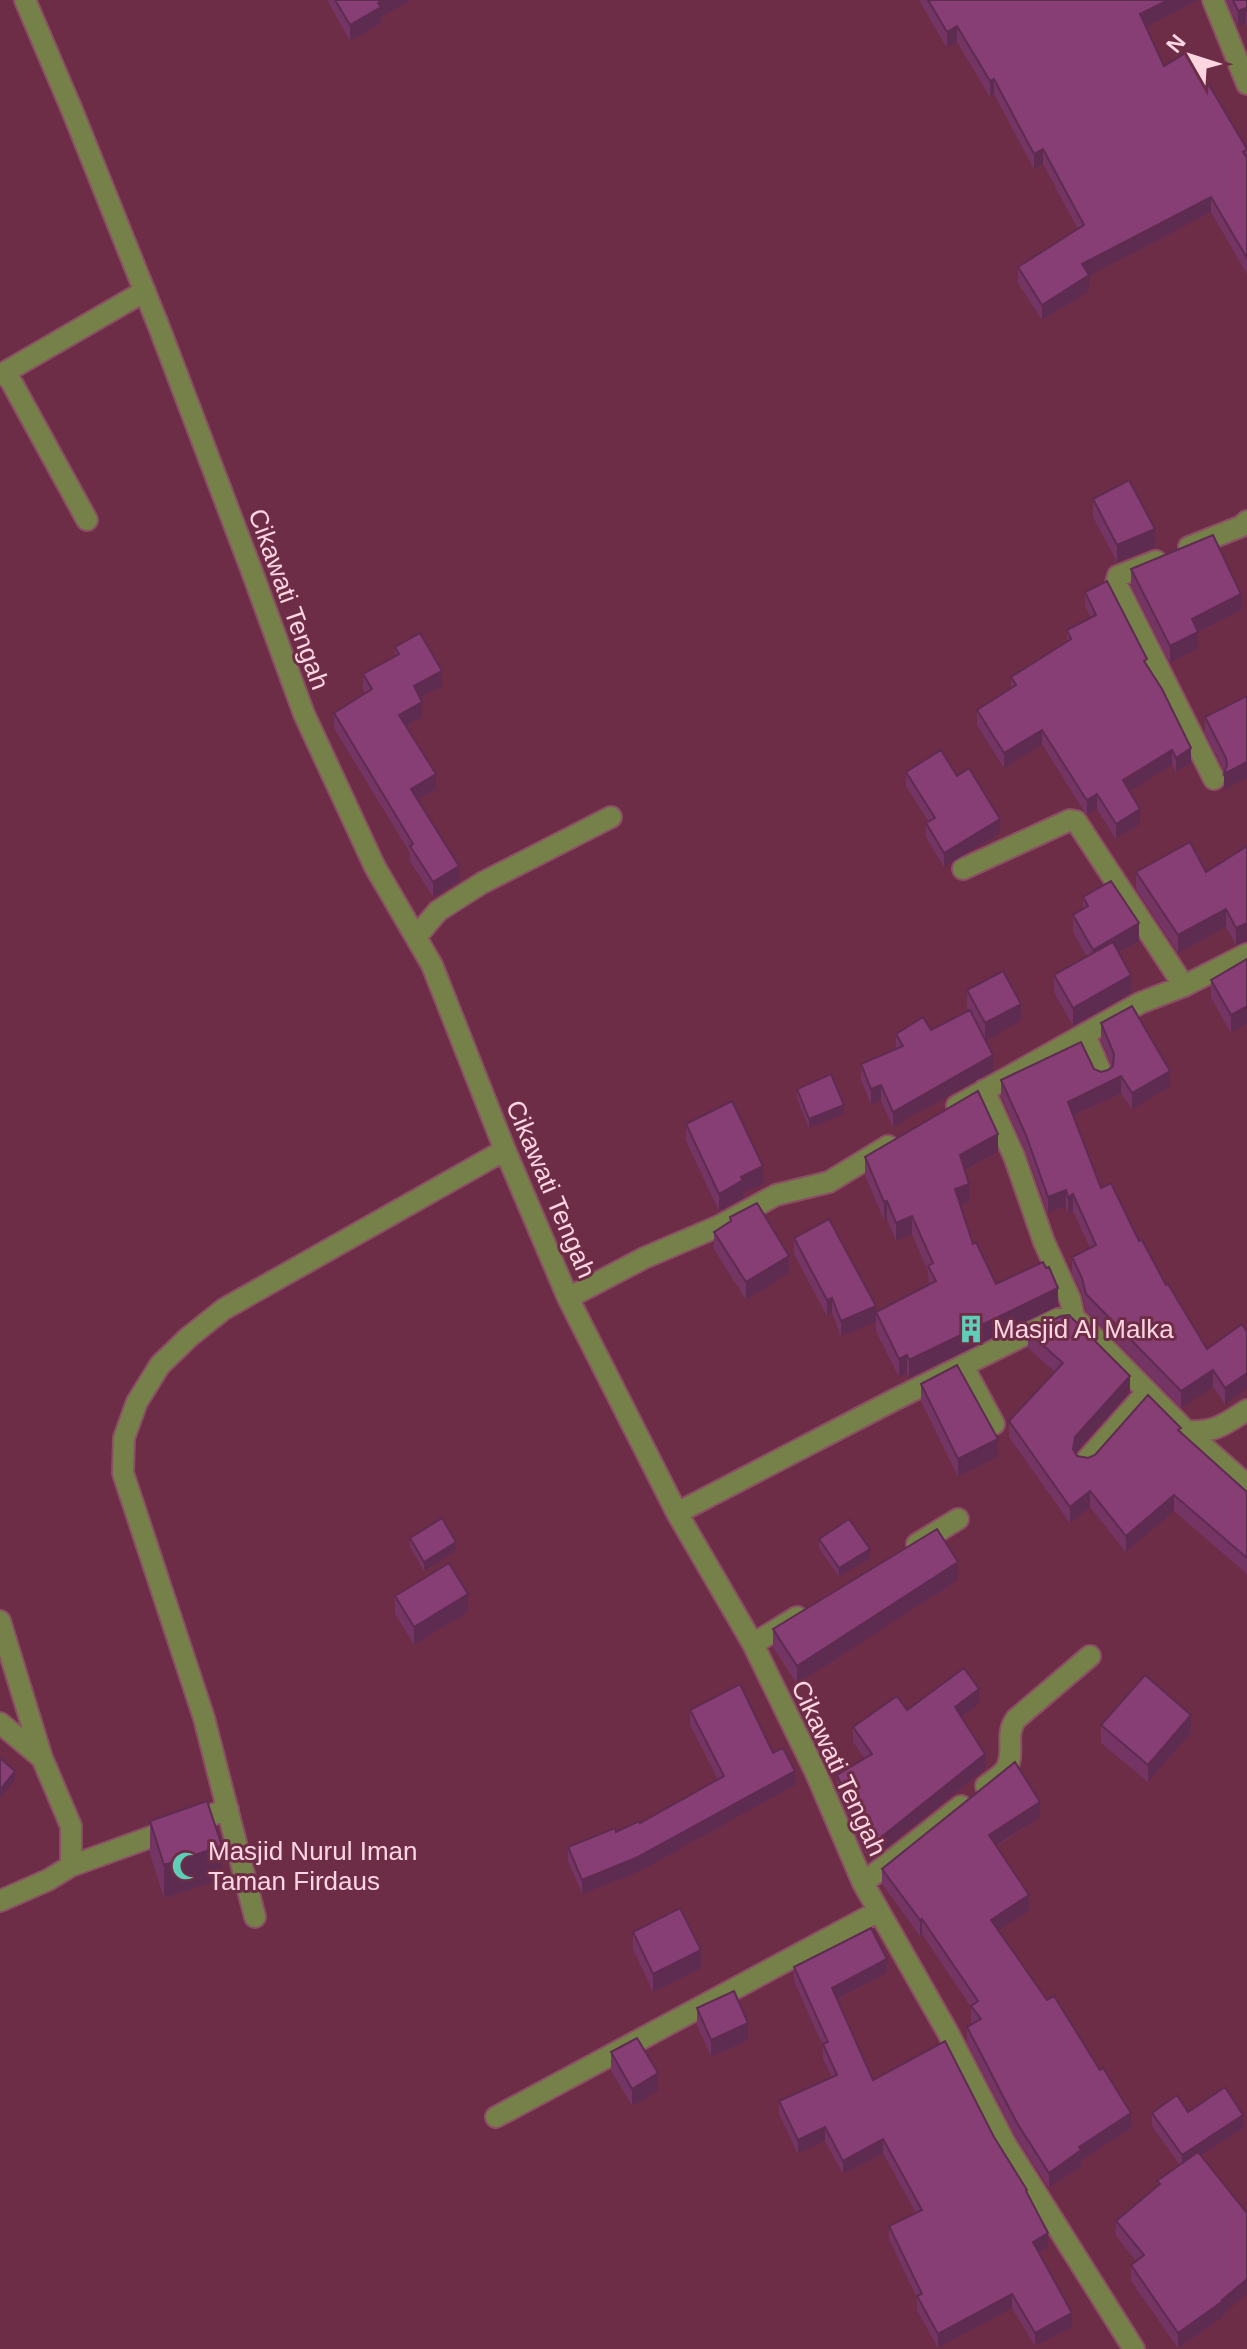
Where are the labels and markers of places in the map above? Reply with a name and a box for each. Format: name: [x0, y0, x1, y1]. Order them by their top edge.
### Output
building icon: Masjid Al Malka: [956, 1314, 986, 1344]
place label: Masjid Al Malka: [993, 1314, 1174, 1344]
place label: Masjid Nurul Iman Taman Firdaus: [208, 1836, 418, 1896]
mosque icon: Masjid Nurul Iman Taman Firdaus: [171, 1851, 201, 1881]

